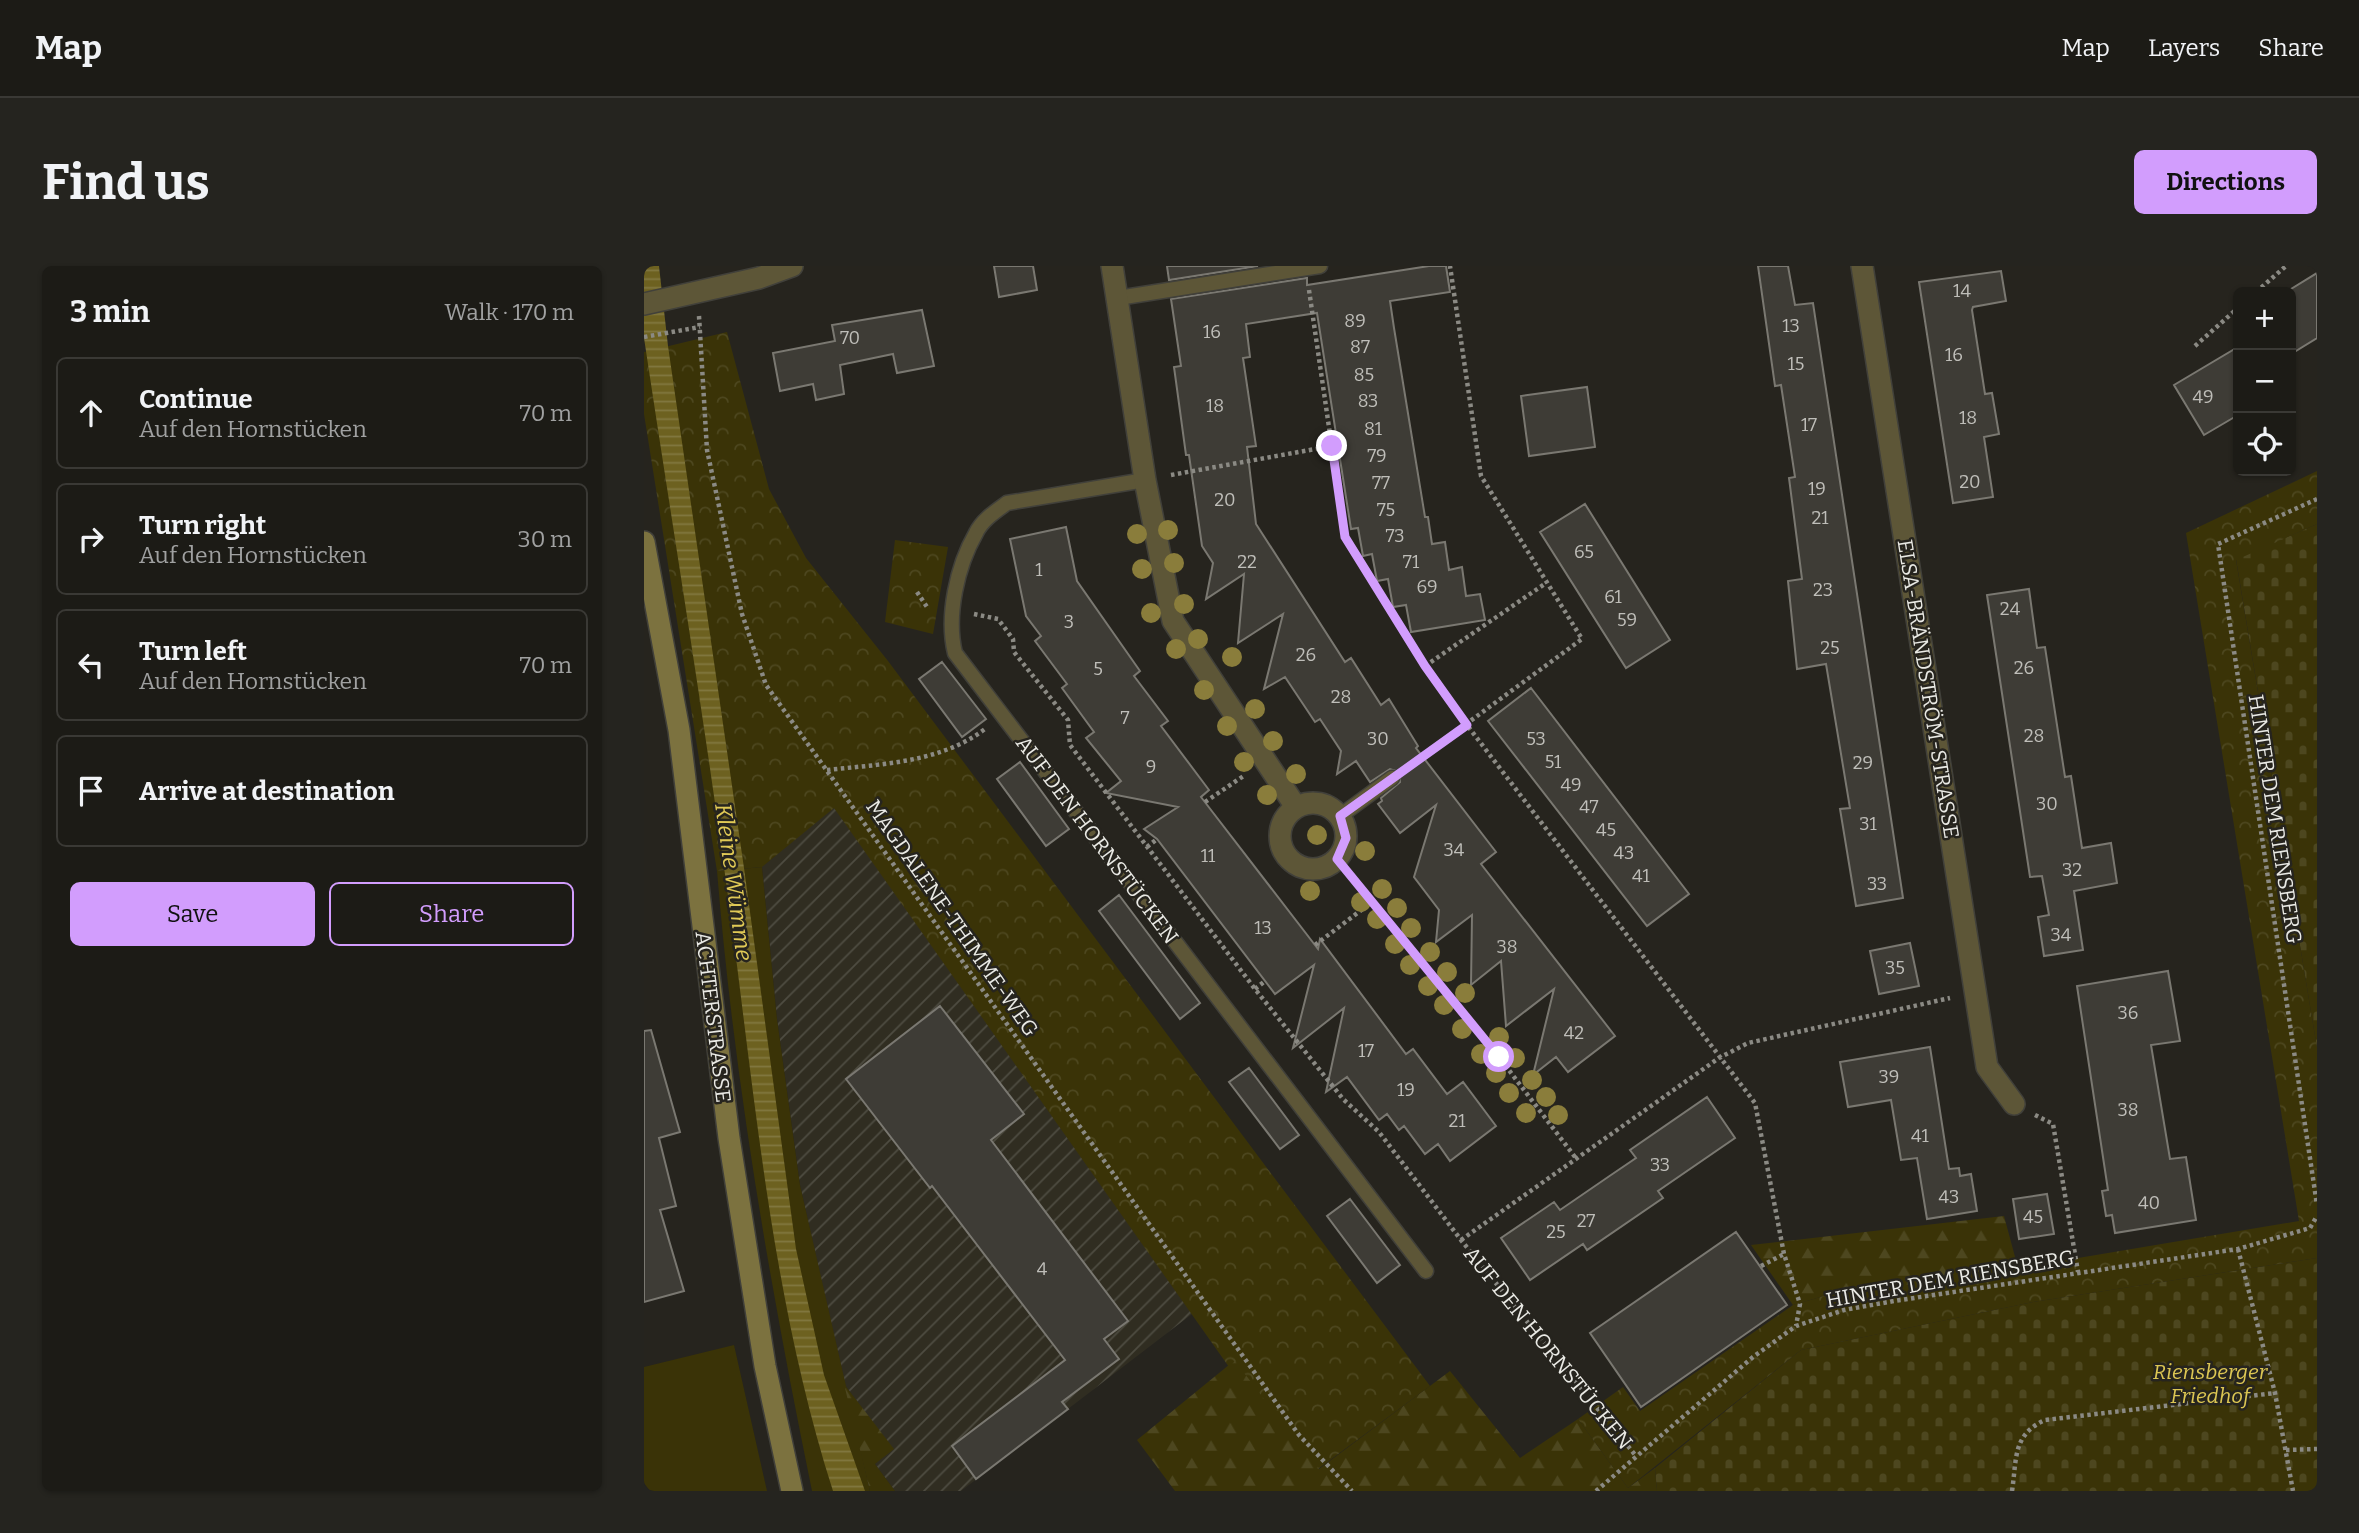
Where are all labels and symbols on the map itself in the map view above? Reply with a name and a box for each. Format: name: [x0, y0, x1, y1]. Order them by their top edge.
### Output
house number: 14: [1953, 280, 1971, 302]
house number: 89: [1344, 310, 1366, 332]
house number: 13: [1782, 315, 1800, 337]
house number: 16: [1203, 321, 1221, 343]
house number: 70: [840, 327, 860, 349]
house number: 87: [1350, 336, 1370, 358]
house number: 16: [1945, 344, 1963, 366]
house number: 15: [1788, 353, 1804, 375]
house number: 85: [1354, 364, 1374, 386]
house number: 49: [2192, 386, 2214, 408]
house number: 83: [1358, 390, 1378, 412]
house number: 18: [1206, 395, 1224, 417]
house number: 18: [1959, 407, 1977, 429]
house number: 17: [1801, 414, 1817, 436]
house number: 81: [1364, 418, 1383, 440]
route end: [1316, 430, 1347, 461]
house number: 79: [1367, 445, 1387, 467]
house number: 20: [1959, 471, 1981, 493]
house number: 77: [1372, 472, 1390, 494]
house number: 19: [1808, 478, 1826, 500]
house number: 20: [1214, 489, 1236, 511]
house number: 75: [1377, 499, 1395, 521]
house number: 21: [1811, 507, 1829, 529]
house number: 73: [1386, 525, 1404, 547]
street label: ELSA-BRÄNDSTRÖM-STRASSE: [1891, 538, 1965, 840]
house number: 65: [1574, 541, 1594, 563]
house number: 22: [1237, 551, 1257, 573]
house number: 71: [1403, 551, 1420, 573]
house number: 1: [1035, 559, 1043, 581]
house number: 69: [1416, 576, 1438, 598]
house number: 23: [1813, 579, 1833, 601]
house number: 61: [1604, 586, 1623, 608]
house number: 24: [2000, 598, 2021, 620]
house number: 59: [1617, 609, 1637, 631]
house number: 3: [1064, 611, 1074, 633]
house number: 25: [1820, 637, 1840, 659]
house number: 26: [1296, 644, 1316, 666]
house number: 26: [2014, 657, 2034, 679]
house number: 5: [1093, 658, 1103, 680]
house number: 28: [1331, 686, 1351, 708]
street label: HINTER DEM RIENSBERG: [2242, 693, 2308, 945]
house number: 7: [1120, 707, 1130, 729]
house number: 28: [2024, 725, 2044, 747]
house number: 30: [1367, 728, 1389, 750]
house number: 53: [1526, 728, 1546, 750]
street label: AUF DEN HORNSTÜCKEN: [1010, 731, 1184, 949]
house number: 51: [1545, 751, 1562, 773]
house number: 29: [1853, 752, 1873, 774]
house number: 9: [1146, 756, 1156, 778]
house number: 49: [1560, 774, 1582, 796]
house number: 30: [2036, 793, 2058, 815]
street label: MAGDALENE-THIMME-WEG: [860, 795, 1044, 1041]
house number: 47: [1579, 796, 1599, 818]
water label: Kleine Wümme: [709, 801, 759, 963]
house number: 31: [1859, 813, 1877, 835]
house number: 45: [1596, 819, 1616, 841]
house number: 34: [1444, 839, 1465, 861]
house number: 43: [1614, 842, 1634, 864]
house number: 11: [1201, 845, 1216, 867]
house number: 32: [2062, 859, 2082, 881]
house number: 41: [1632, 865, 1651, 887]
house number: 33: [1867, 873, 1887, 895]
house number: 13: [1254, 917, 1272, 939]
house number: 34: [2051, 924, 2072, 946]
street label: ACHTERSTRASSE: [690, 930, 736, 1104]
house number: 38: [1496, 936, 1518, 958]
house number: 35: [1885, 957, 1905, 979]
house number: 36: [2118, 1002, 2138, 1024]
house number: 42: [1564, 1022, 1584, 1044]
house number: 17: [1358, 1040, 1374, 1062]
route start: [1483, 1041, 1514, 1072]
house number: 39: [1879, 1066, 1899, 1088]
house number: 19: [1397, 1079, 1415, 1101]
house number: 38: [2117, 1099, 2139, 1121]
house number: 21: [1448, 1110, 1466, 1132]
house number: 41: [1911, 1125, 1930, 1147]
house number: 33: [1650, 1154, 1670, 1176]
house number: 43: [1939, 1186, 1959, 1208]
house number: 40: [2138, 1192, 2160, 1214]
house number: 45: [2023, 1206, 2043, 1228]
house number: 27: [1577, 1210, 1595, 1232]
house number: 25: [1546, 1221, 1566, 1243]
street label: AUF DEN HORNSTÜCKEN: [1458, 1241, 1638, 1455]
street label: HINTER DEM RIENSBERG: [1824, 1244, 2076, 1314]
house number: 4: [1037, 1258, 1048, 1280]
park label: Riensberger Friedhof: [2153, 1359, 2269, 1409]

